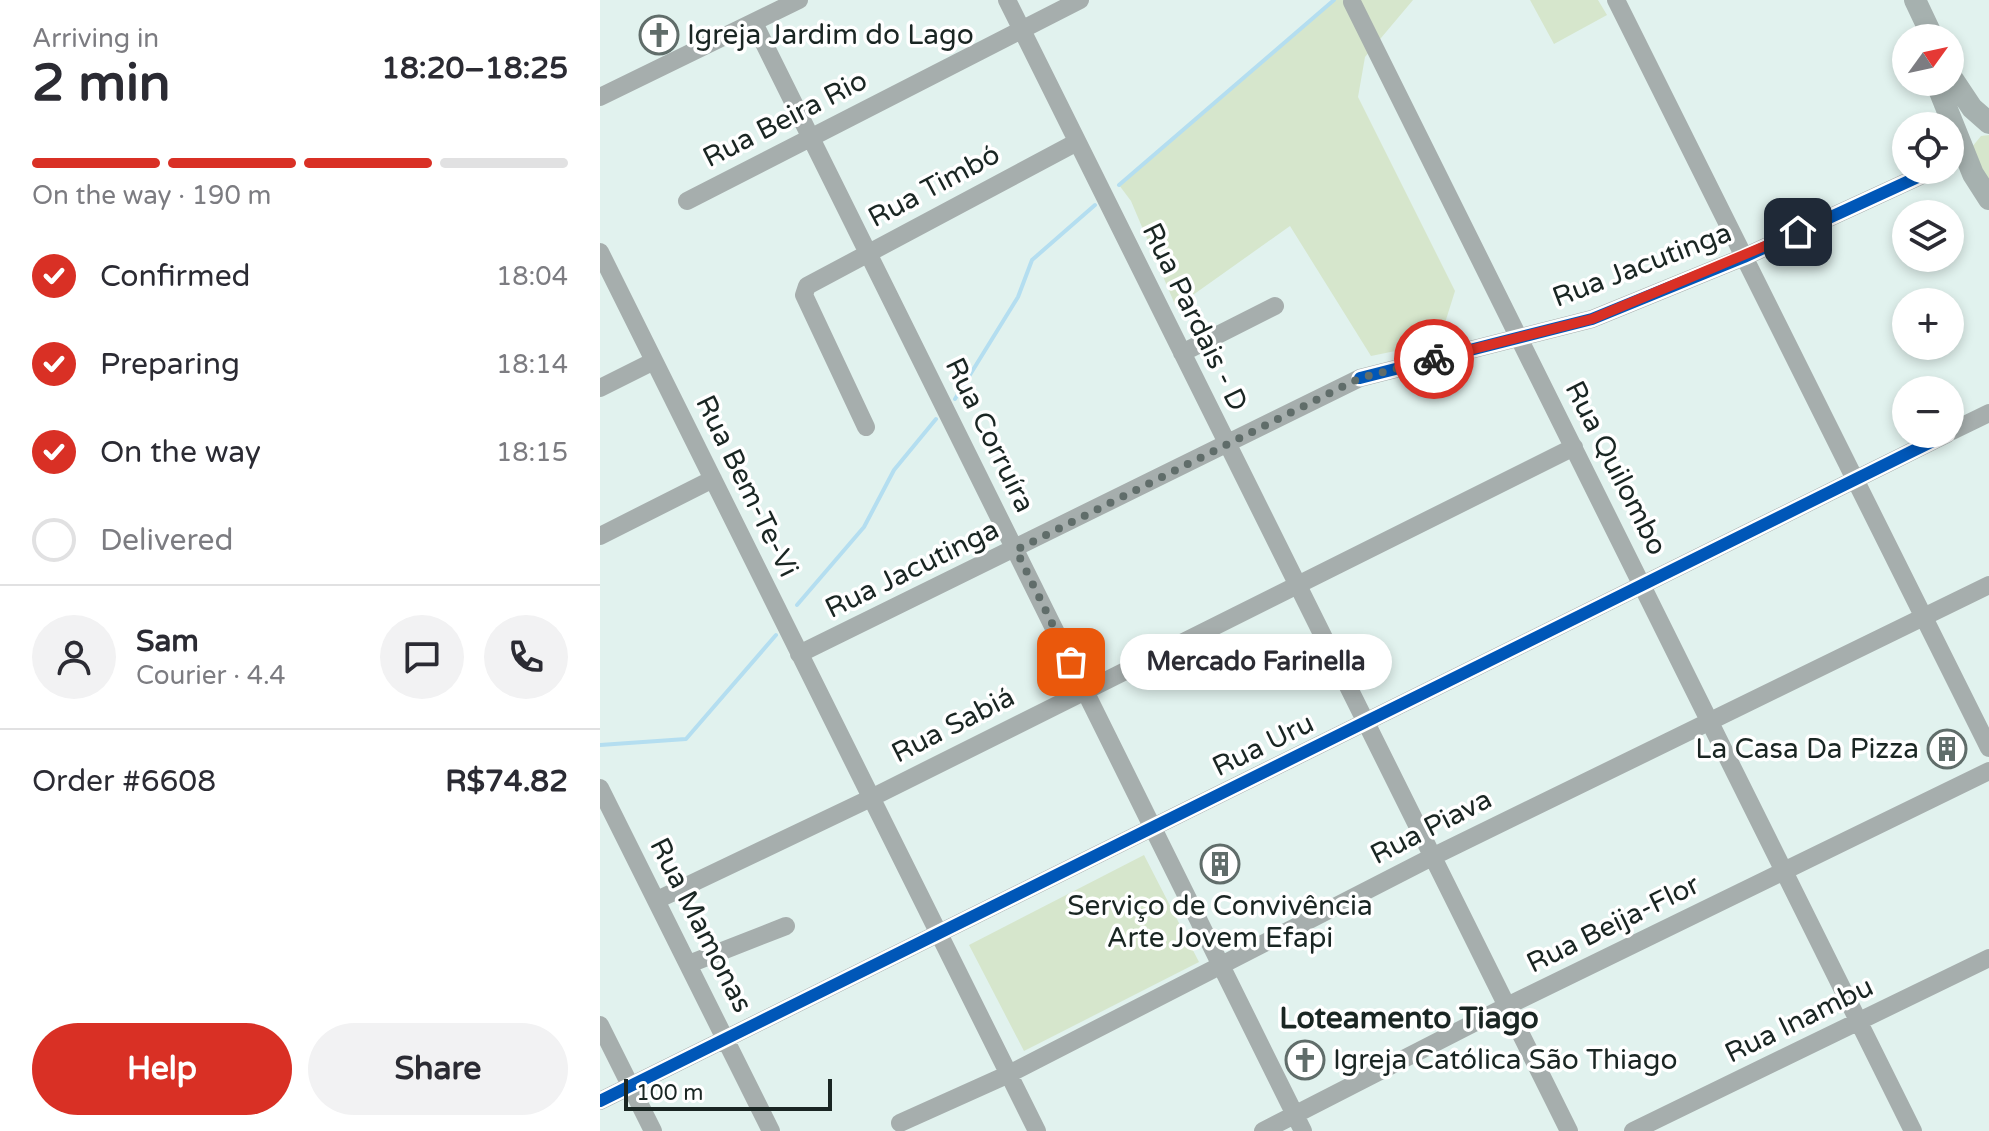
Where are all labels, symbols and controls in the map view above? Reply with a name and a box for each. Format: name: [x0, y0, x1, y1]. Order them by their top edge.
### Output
church icon: Igreja Jardim do Lago: [638, 14, 680, 56]
place label: Igreja Jardim do Lago: [687, 18, 974, 52]
text: Arriving in: [32, 23, 159, 54]
north arrow: [1892, 24, 1964, 96]
map controls: [1892, 24, 1964, 448]
text: 18:20–18:25: [381, 50, 568, 87]
text: 2 min: [32, 52, 171, 115]
street label: Rua Beira Rio: [697, 63, 873, 175]
button: locate: [1892, 112, 1964, 184]
street label: Rua Timbó: [862, 137, 1006, 235]
text: On the way · 190 m: [32, 180, 271, 211]
pin: [1764, 198, 1832, 266]
button: layers: [1892, 200, 1964, 272]
icon: home: [1776, 210, 1820, 254]
street label: Rua Jacutinga: [1548, 215, 1736, 315]
street label: Rua Pardais - D: [1135, 217, 1255, 417]
icon: check: [32, 254, 76, 298]
text: Confirmed: [100, 258, 251, 295]
text: 18:04: [496, 261, 568, 292]
button: +: [1892, 288, 1964, 360]
courier: [1394, 319, 1474, 399]
icon: bike: [1412, 337, 1456, 381]
icon: check: [32, 342, 76, 386]
text: Preparing: [100, 346, 240, 383]
text: 18:14: [496, 349, 568, 380]
street label: Rua Corruíra: [938, 352, 1042, 518]
street label: Rua Quilombo: [1558, 375, 1674, 561]
button: −: [1892, 376, 1964, 448]
street label: Rua Bem-Te-Vi: [688, 389, 806, 583]
icon: check: [32, 430, 76, 474]
text: On the way: [100, 434, 261, 471]
text: 18:15: [496, 437, 568, 468]
street label: Rua Jacutinga: [820, 512, 1004, 626]
text: Delivered: [100, 522, 234, 559]
button: person: [32, 615, 116, 699]
button: chat: [380, 615, 464, 699]
button: phone: [484, 615, 568, 699]
text: Sam: [136, 623, 199, 660]
pin: [1037, 628, 1105, 696]
callout: Mercado Farinella: [1119, 634, 1391, 690]
icon: bag: [1049, 640, 1093, 684]
text: Mercado Farinella: [1146, 646, 1366, 677]
text: Courier · 4.4: [136, 660, 286, 691]
street label: Rua Sabiá: [886, 680, 1020, 770]
street label: Rua Uru: [1207, 706, 1319, 784]
building icon: La Casa Da Pizza: [1926, 728, 1968, 770]
place label: La Casa Da Pizza: [1695, 732, 1919, 766]
text: Order #6608: [32, 763, 216, 800]
text: R$74.82: [445, 763, 568, 800]
street label: Rua Piava: [1365, 782, 1497, 872]
street label: Rua Mamonas: [642, 832, 760, 1018]
building icon: Serviço de Convivência Arte Jovem Efapi: [1199, 843, 1241, 885]
street label: Rua Beija-Flor: [1521, 867, 1705, 980]
place label: Serviço de Convivência Arte Jovem Efapi: [1067, 889, 1373, 955]
street label: Rua Inambu: [1719, 969, 1879, 1071]
district label: Loteamento Tiago: [1279, 1000, 1539, 1037]
button: Help: [32, 1023, 292, 1115]
button: Share: [308, 1023, 568, 1115]
church icon: Igreja Católica São Thiago: [1284, 1039, 1326, 1081]
place label: Igreja Católica São Thiago: [1333, 1043, 1677, 1077]
scale bar: [624, 1075, 832, 1111]
text: 100 m: [636, 1080, 703, 1106]

